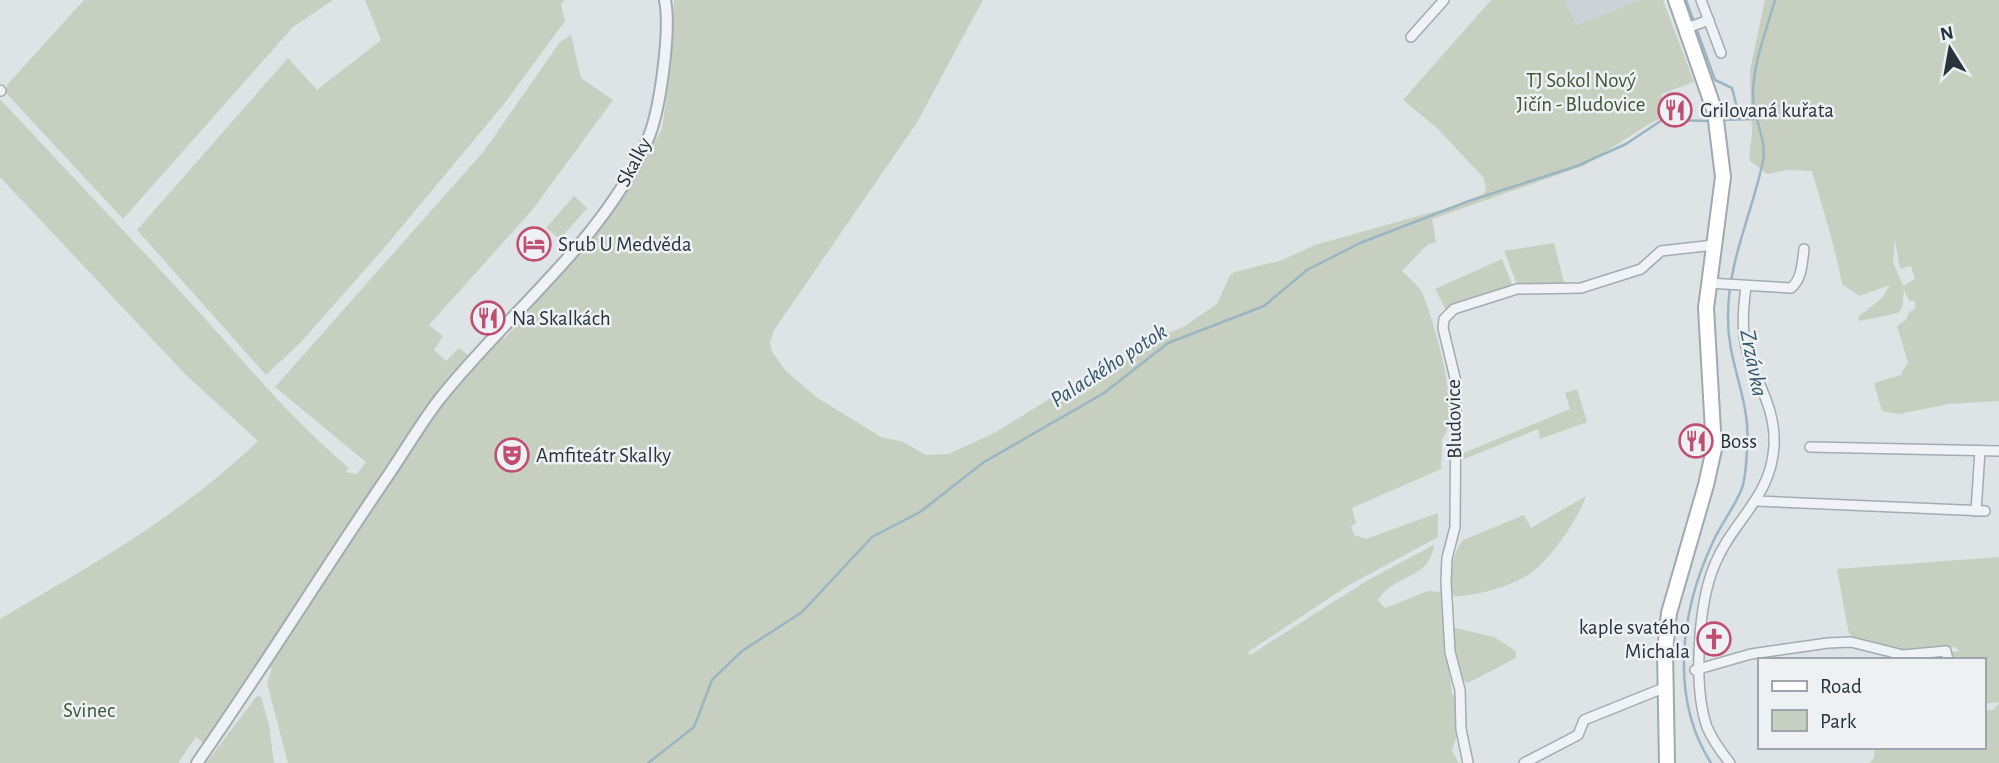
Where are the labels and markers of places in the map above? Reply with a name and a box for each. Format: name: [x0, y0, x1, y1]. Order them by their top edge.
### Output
restaurant icon: Grilovaná kuřata: [1656, 91, 1694, 129]
place label: Grilovaná kuřata: [1700, 100, 1834, 121]
hotel icon: Srub U Medvěda: [515, 225, 553, 263]
place label: Srub U Medvěda: [558, 234, 692, 255]
restaurant icon: Na Skalkách: [469, 299, 507, 337]
place label: Na Skalkách: [512, 308, 611, 329]
restaurant icon: Boss: [1677, 422, 1715, 460]
place label: Boss: [1720, 431, 1757, 452]
theatre icon: Amfiteátr Skalky: [493, 436, 531, 474]
place label: Amfiteátr Skalky: [536, 445, 671, 466]
place label: kaple svatého Michala: [1579, 617, 1690, 662]
church icon: kaple svatého Michala: [1695, 620, 1733, 658]

